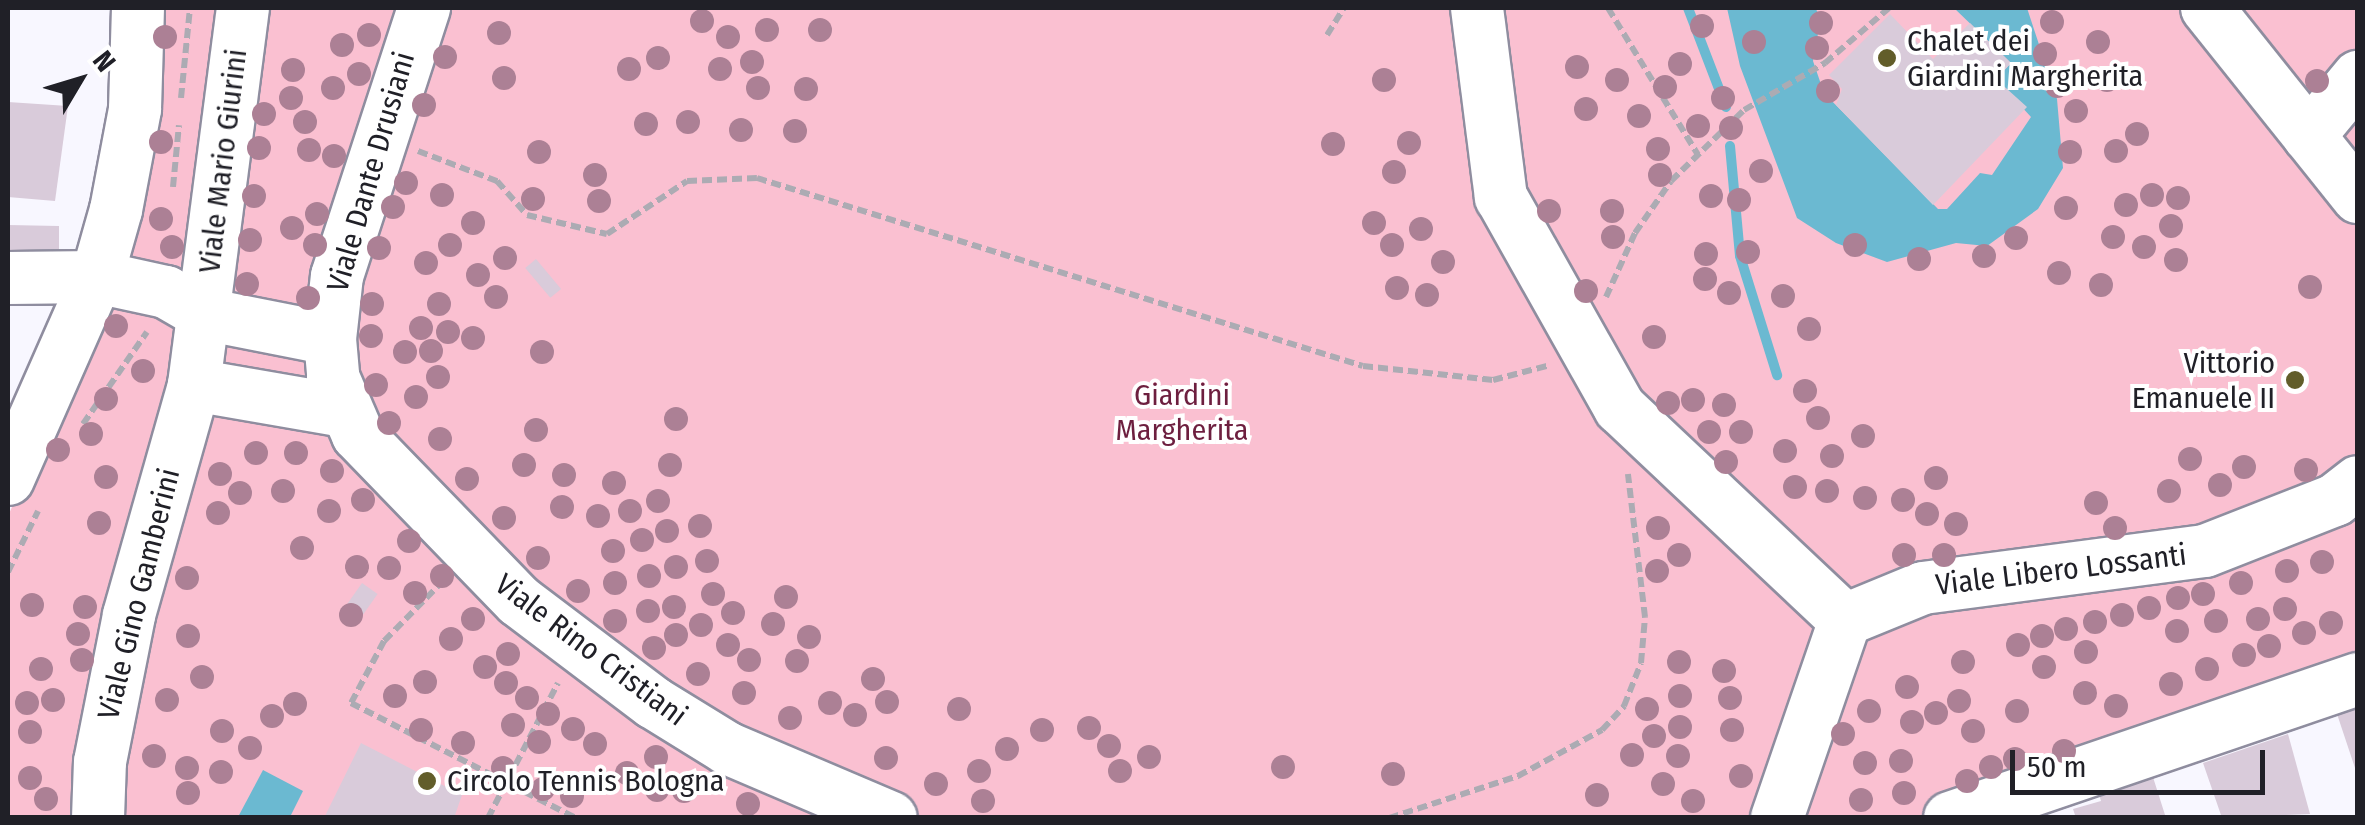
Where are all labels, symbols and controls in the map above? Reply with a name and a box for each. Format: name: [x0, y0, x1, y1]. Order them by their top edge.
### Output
place label: Chalet dei Giardini Margherita: [1907, 23, 2143, 94]
north arrow: [30, 30, 130, 130]
text: N: [86, 44, 122, 78]
street label: Viale Mario Giurini: [191, 47, 255, 275]
marker: Chalet dei Giardini Margherita: [1876, 47, 1898, 69]
street label: Viale Dante Drusiani: [320, 48, 422, 296]
place label: Vittorio Emanuele II: [2132, 345, 2275, 416]
marker: Vittorio Emanuele II: [2284, 369, 2306, 391]
park label: Giardini Margherita: [1115, 377, 1249, 448]
street label: Viale Gino Gamberini: [90, 465, 188, 723]
street label: Viale Libero Lossanti: [1934, 537, 2188, 603]
street label: Viale Rino Cristiani: [488, 566, 694, 734]
scale bar: [2015, 730, 2270, 792]
text: 50 m: [2027, 749, 2087, 785]
place label: Circolo Tennis Bologna: [447, 763, 725, 799]
marker: Circolo Tennis Bologna: [416, 770, 438, 792]

